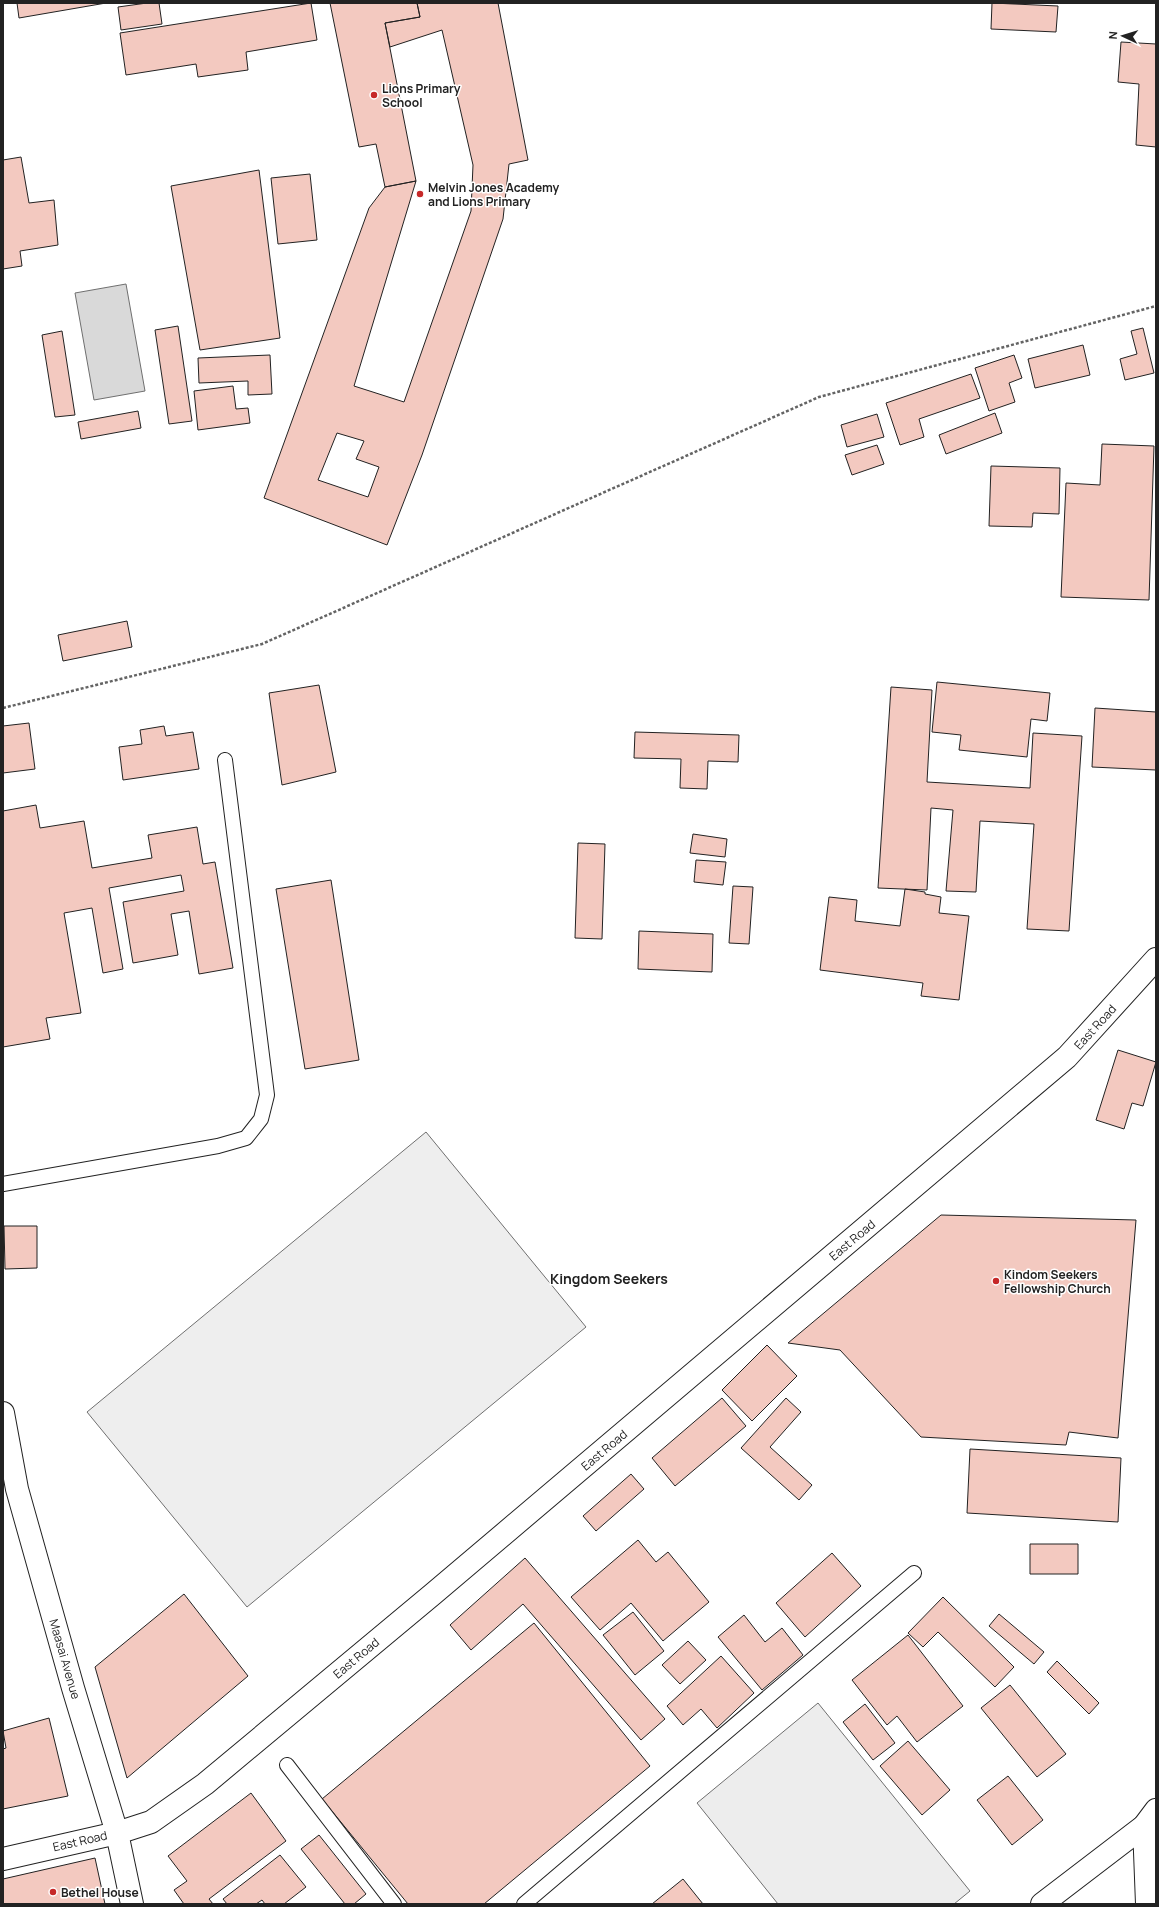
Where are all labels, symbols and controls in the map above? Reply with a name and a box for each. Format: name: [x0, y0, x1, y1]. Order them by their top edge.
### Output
north arrow: [1103, 16, 1143, 56]
text: N: [1105, 31, 1120, 40]
place label: Lions Primary School: [382, 80, 461, 111]
marker: Lions Primary School: [369, 90, 379, 100]
place label: Melvin Jones Academy and Lions Primary: [428, 179, 559, 210]
marker: Melvin Jones Academy and Lions Primary: [415, 189, 425, 199]
street label: East Road: [1070, 1001, 1120, 1053]
street label: East Road: [825, 1216, 879, 1264]
place label: Kindom Seekers Fellowship Church: [1004, 1266, 1111, 1297]
district label: Kingdom Seekers: [550, 1269, 668, 1288]
marker: Kindom Seekers Fellowship Church: [991, 1276, 1001, 1286]
street label: East Road: [577, 1426, 631, 1474]
street label: Maasai Avenue: [45, 1617, 85, 1701]
street label: East Road: [329, 1634, 383, 1682]
street label: East Road: [51, 1826, 109, 1856]
place label: Bethel House: [61, 1884, 139, 1901]
marker: Bethel House: [48, 1887, 58, 1897]

